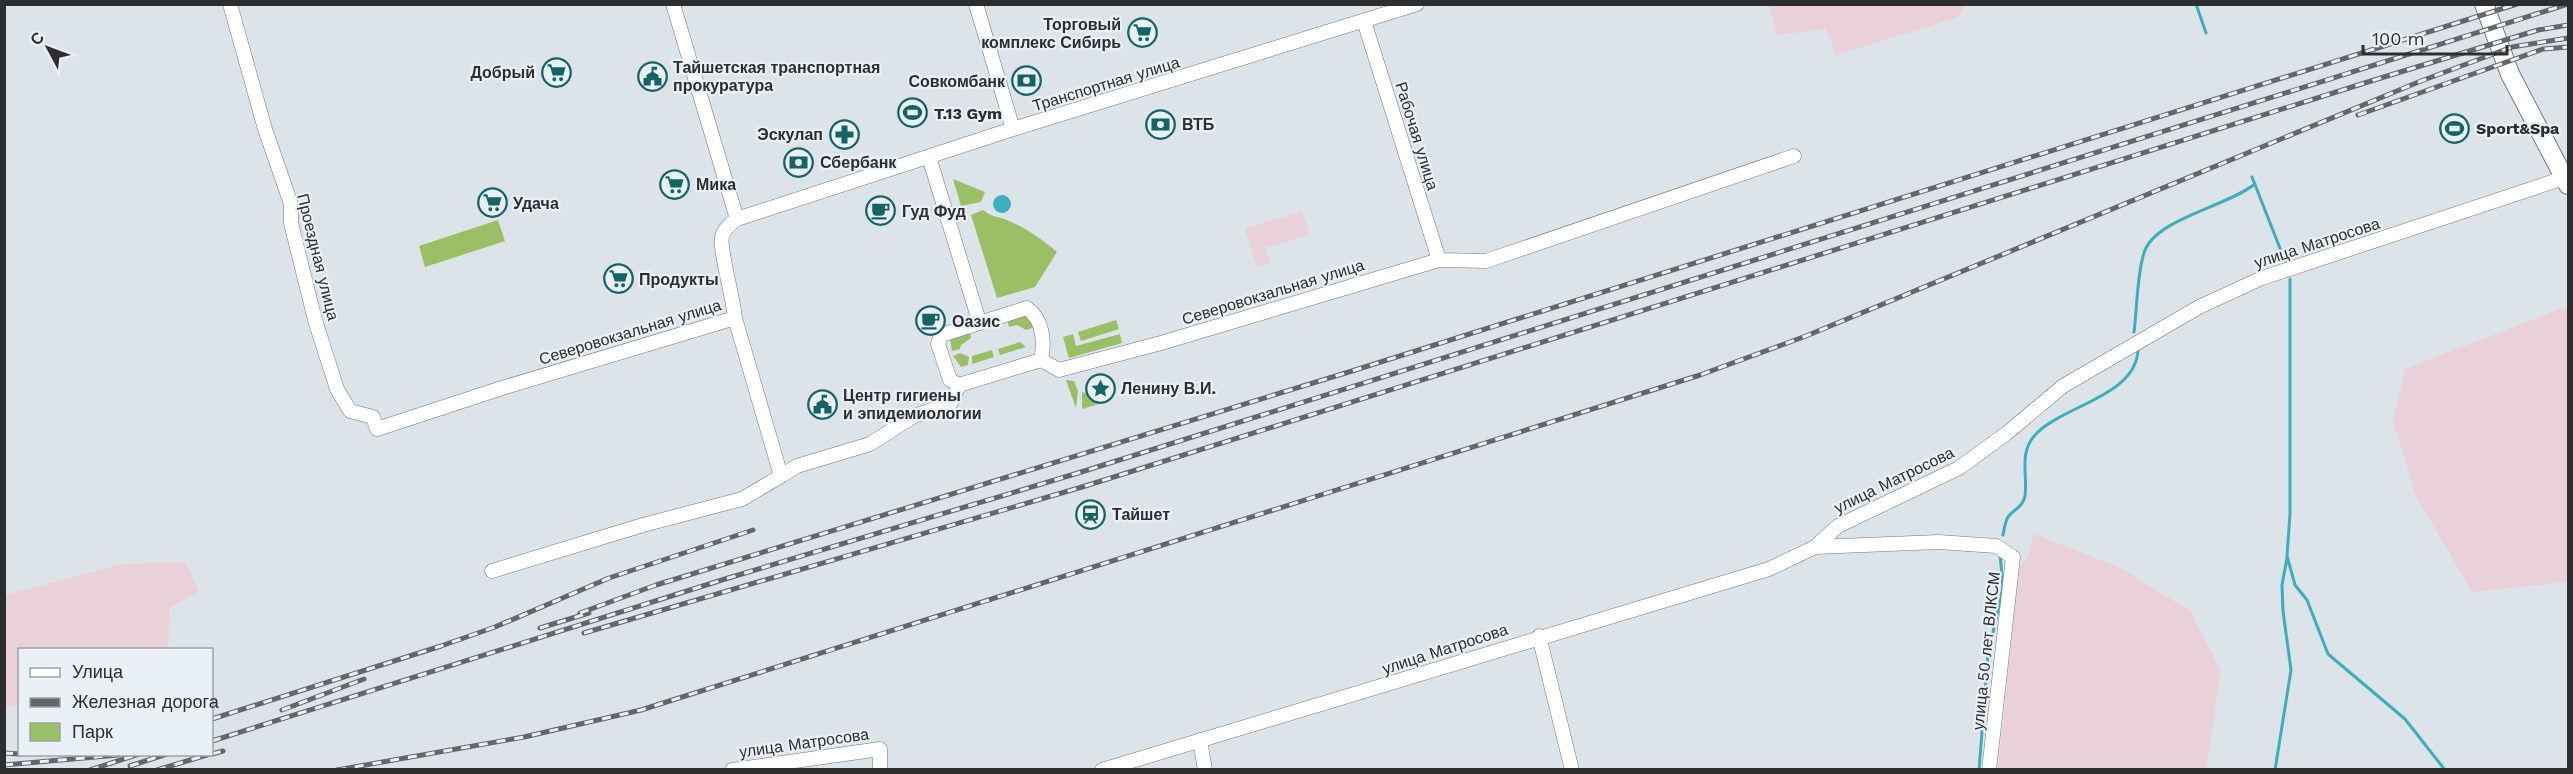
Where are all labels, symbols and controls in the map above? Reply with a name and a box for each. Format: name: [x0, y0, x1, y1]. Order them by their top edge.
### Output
place label: Торговый комплекс Сибирь: [981, 15, 1121, 52]
supermarket icon: Торговый комплекс Сибирь: [1126, 17, 1158, 49]
north arrow: [18, 18, 78, 78]
scale bar: [2363, 18, 2507, 56]
text: С: [26, 28, 48, 49]
text: 100 m: [2372, 28, 2425, 49]
street label: Транспортная улица: [1030, 53, 1182, 115]
supermarket icon: Добрый: [540, 56, 572, 88]
place label: Тайшетская транспортная прокуратура: [673, 58, 880, 95]
public building icon: Тайшетская транспортная прокуратура: [636, 60, 668, 92]
place label: Добрый: [470, 63, 535, 82]
bank icon: Совкомбанк: [1010, 65, 1042, 97]
place label: Совкомбанк: [908, 72, 1006, 91]
street label: Рабочая улица: [1392, 80, 1442, 192]
sports icon: T.13 Gym: [897, 97, 929, 129]
place label: T.13 Gym: [934, 104, 1002, 123]
bank icon: ВТБ: [1145, 108, 1177, 140]
sports icon: Sport&Spa: [2439, 112, 2471, 144]
place label: ВТБ: [1182, 115, 1214, 134]
pharmacy icon: Эскулап: [828, 118, 860, 150]
place label: Sport&Spa: [2476, 119, 2560, 138]
place label: Эскулап: [757, 125, 823, 144]
bank icon: Сбербанк: [783, 146, 815, 178]
place label: Сбербанк: [820, 153, 897, 172]
supermarket icon: Мика: [659, 168, 691, 200]
place label: Мика: [696, 175, 736, 194]
supermarket icon: Удача: [476, 187, 508, 219]
street label: Проездная улица: [293, 192, 343, 322]
place label: Удача: [513, 194, 559, 213]
cafe icon: Гуд Фуд: [865, 195, 897, 227]
place label: Гуд Фуд: [902, 202, 966, 221]
street label: улица Матросова: [2252, 214, 2382, 272]
street label: Северовокзальная улица: [1180, 255, 1367, 329]
supermarket icon: Продукты: [602, 263, 634, 295]
place label: Продукты: [639, 270, 719, 289]
street label: Северовокзальная улица: [537, 295, 724, 369]
cafe icon: Оазис: [915, 305, 947, 337]
place label: Оазис: [952, 312, 1000, 331]
place icon: Ленину В.И.: [1084, 372, 1116, 404]
place label: Ленину В.И.: [1121, 379, 1216, 398]
place label: Центр гигиены и эпидемиологии: [843, 386, 982, 423]
public building icon: Центр гигиены и эпидемиологии: [806, 388, 838, 420]
street label: улица Матросова: [1831, 443, 1957, 517]
station icon: Тайшет: [1075, 498, 1107, 530]
place label: Тайшет: [1112, 505, 1170, 524]
street label: улица 50 лет ВЛКСМ: [1968, 571, 2004, 731]
street label: улица Матросова: [1380, 620, 1510, 678]
legend: [18, 648, 213, 756]
text: Улица: [72, 661, 124, 682]
text: Железная дорога: [72, 691, 220, 712]
text: Парк: [72, 721, 113, 742]
street label: улица Матросова: [738, 724, 870, 762]

